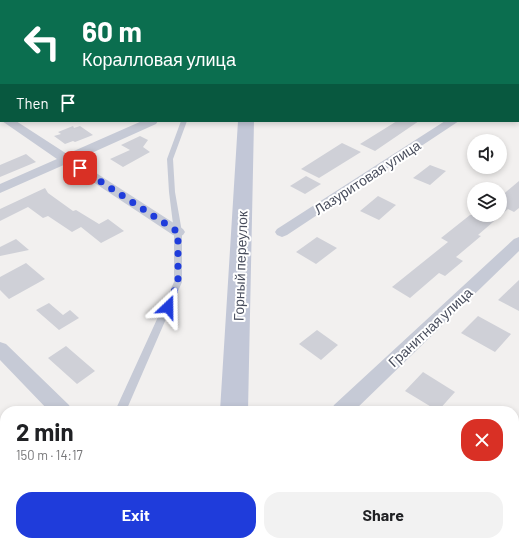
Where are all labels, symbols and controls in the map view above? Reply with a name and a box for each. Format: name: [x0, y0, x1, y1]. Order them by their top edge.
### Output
text: 60 m: [82, 14, 142, 48]
icon: left: [16, 16, 68, 68]
text: Коралловая улица: [82, 48, 236, 70]
icon: arrive: [57, 92, 79, 114]
text: Then: [16, 94, 49, 112]
map controls: [467, 134, 507, 222]
button: sound: [467, 134, 507, 174]
street label: Лазуритовая улица: [311, 136, 424, 218]
pin: [63, 151, 97, 185]
icon: arrive: [69, 157, 91, 179]
button: layers: [467, 182, 507, 222]
street label: Горный переулок: [230, 210, 250, 321]
street label: Гранитная улица: [384, 284, 476, 370]
position arrow: [147, 286, 189, 328]
text: 2 min: [16, 417, 74, 446]
button: close: [461, 419, 503, 461]
text: 150 m · 14:17: [16, 447, 83, 463]
button: Exit: [16, 492, 256, 538]
button: Share: [264, 492, 503, 538]

